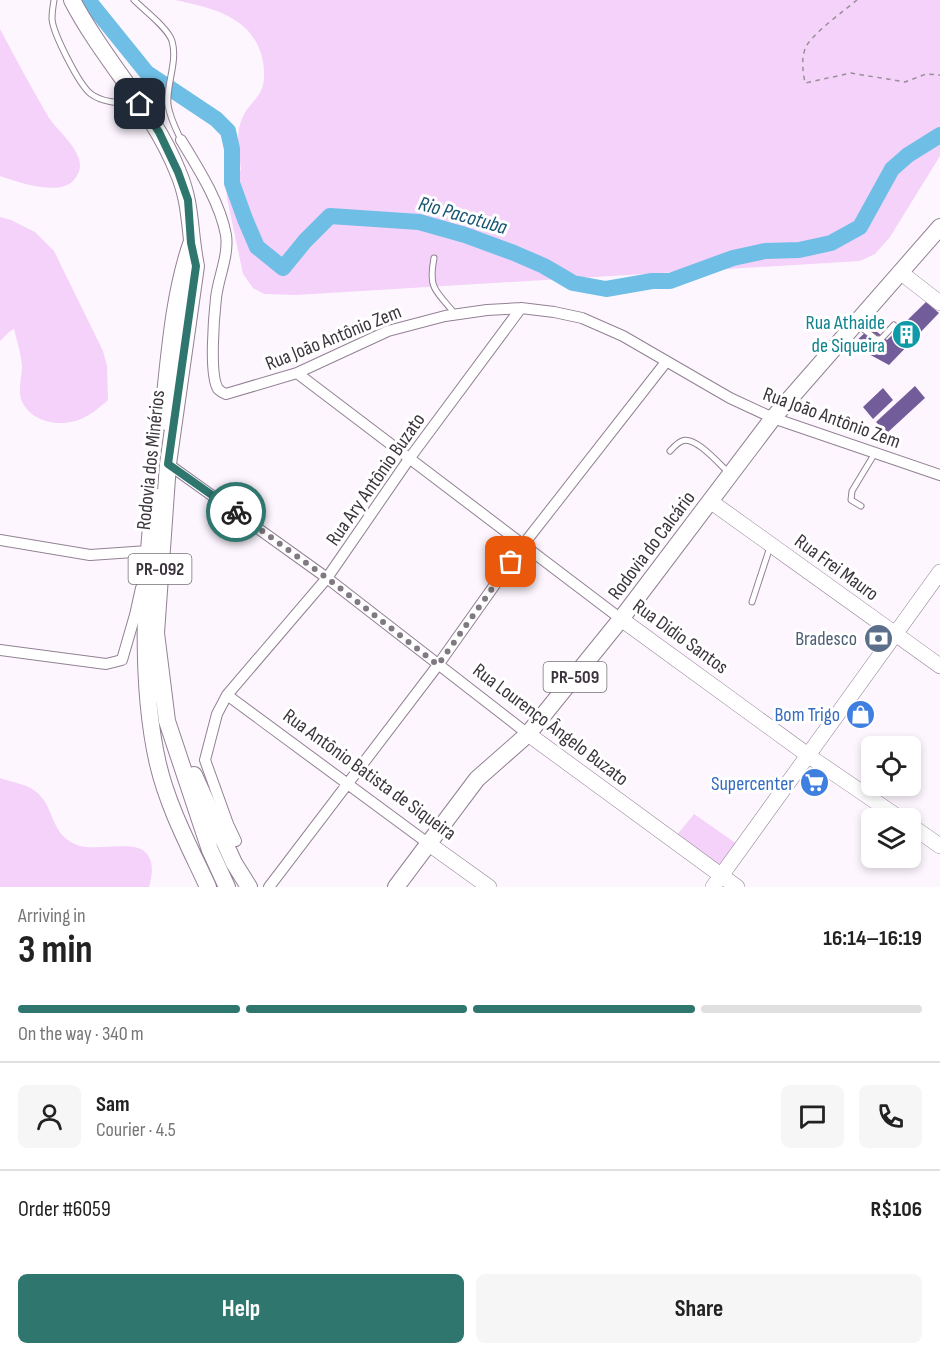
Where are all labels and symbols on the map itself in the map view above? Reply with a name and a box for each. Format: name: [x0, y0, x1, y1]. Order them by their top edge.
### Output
pin: [114, 78, 165, 129]
water label: Rio Pacotuba: [416, 191, 511, 240]
street label: Rua João Antônio Zem: [262, 300, 405, 376]
place label: Rua Athaide de Siqueira: [805, 311, 885, 358]
building icon: Rua Athaide de Siqueira: [890, 318, 922, 350]
street label: Rua João Antônio Zem: [760, 382, 904, 454]
street label: Rodovia dos Minérios: [132, 389, 170, 531]
street label: Rua Ary Antônio Buzato: [321, 409, 430, 550]
courier: [206, 482, 266, 542]
street label: Rodovia do Calcário: [603, 486, 700, 605]
street label: Rua Frei Mauro: [790, 529, 883, 606]
pin: [485, 536, 536, 587]
road number: PR-092: [128, 554, 192, 584]
street label: Rua Didio Santos: [628, 594, 733, 679]
bank icon: Bradesco: [862, 622, 894, 654]
place label: Bradesco: [795, 627, 857, 651]
street label: Rua Lourenço Ângelo Buzato: [468, 658, 633, 791]
road number: PR-509: [544, 662, 606, 692]
shop icon: Bom Trigo: [845, 698, 877, 730]
place label: Bom Trigo: [774, 703, 840, 727]
street label: Rua Antônio Batista de Siqueira: [278, 704, 461, 846]
supermarket icon: Supercenter: [799, 767, 831, 799]
place label: Supercenter: [711, 772, 794, 796]

